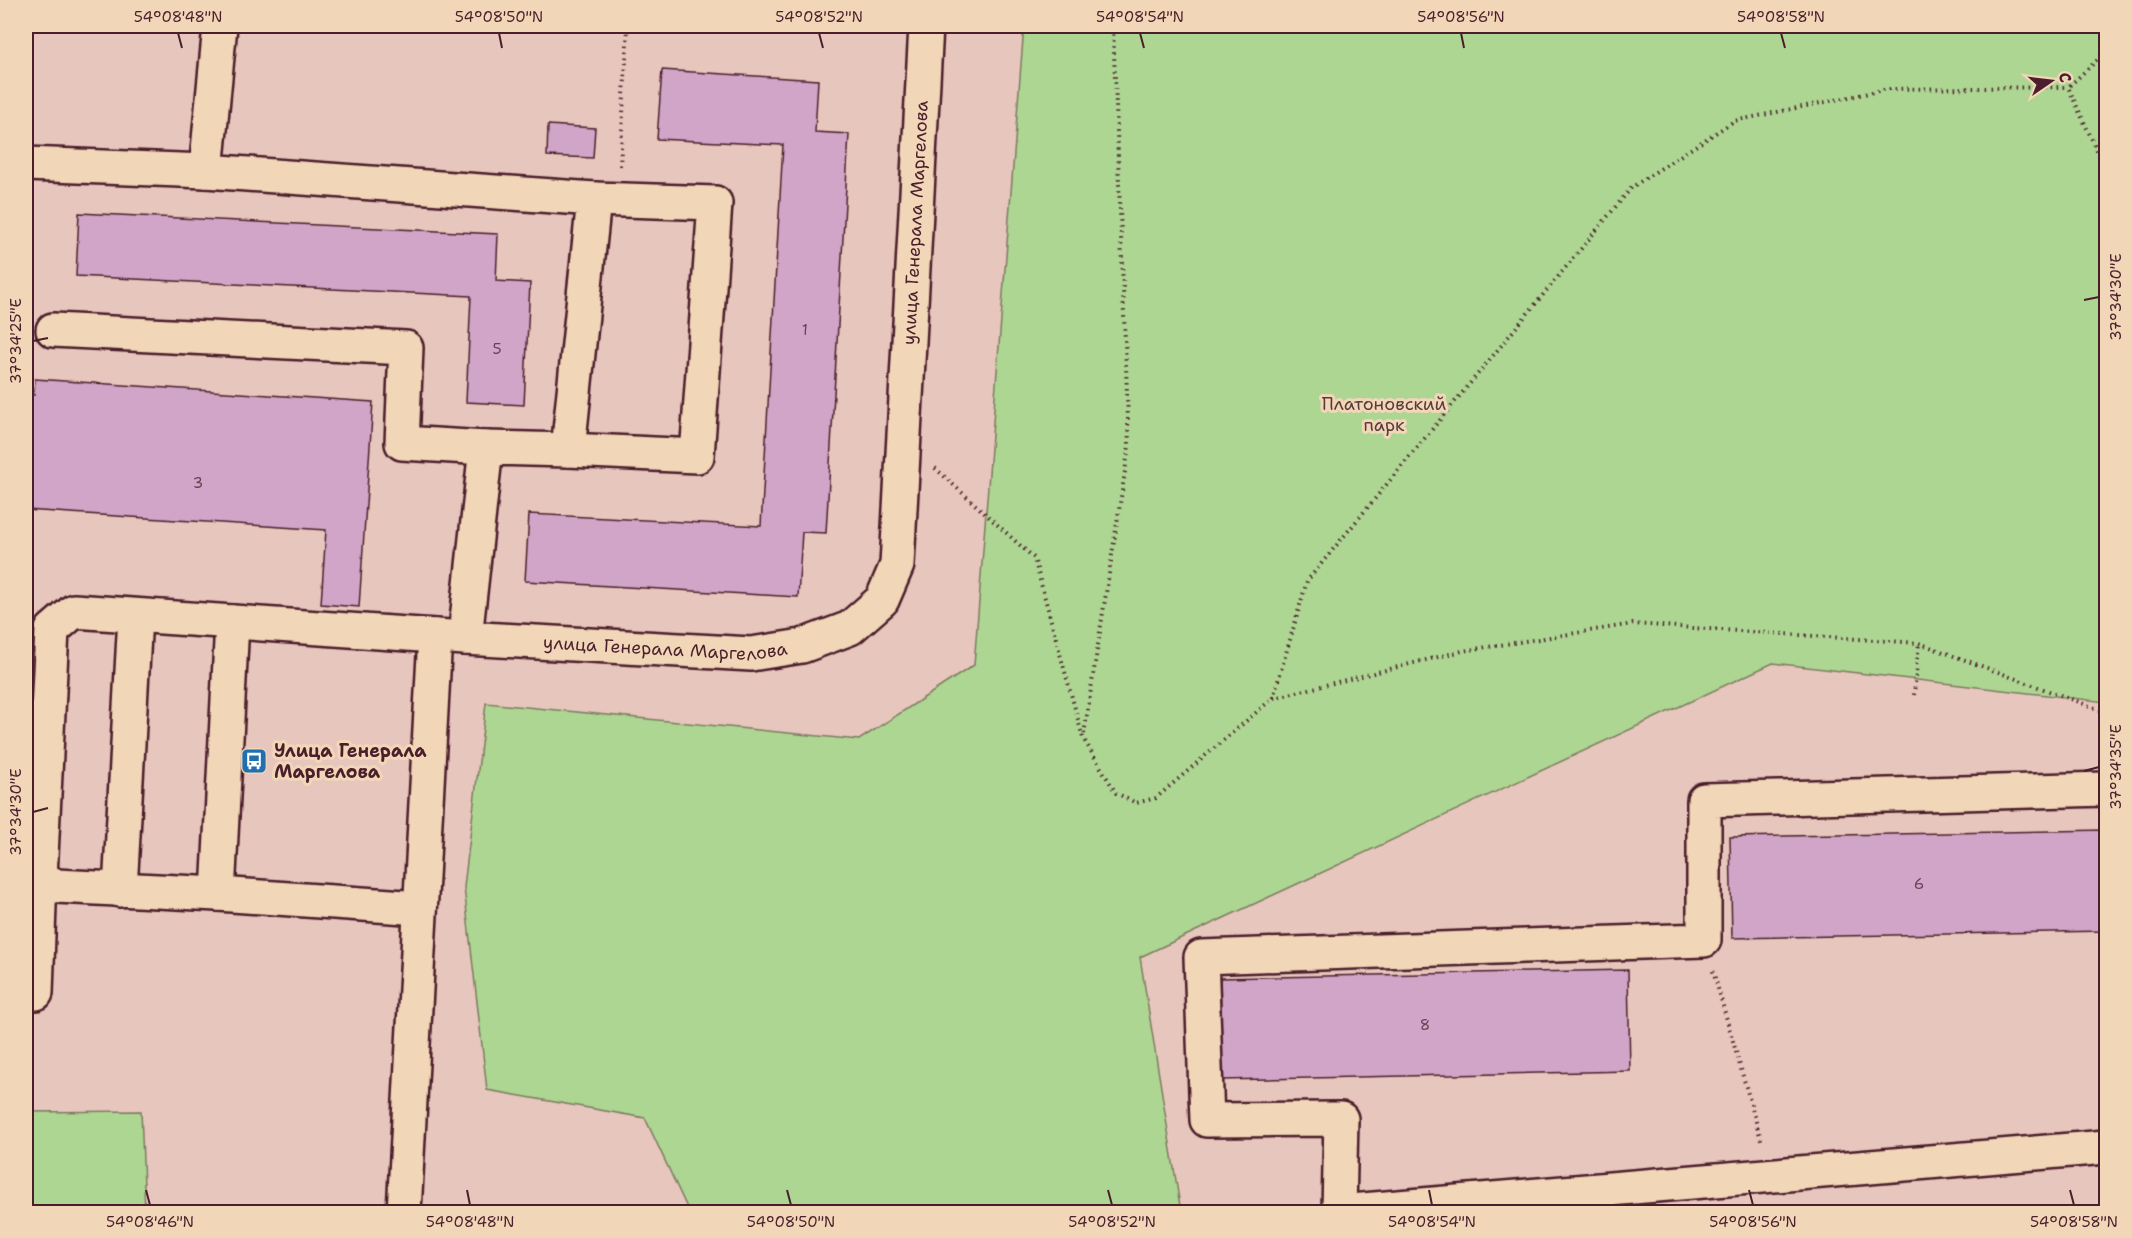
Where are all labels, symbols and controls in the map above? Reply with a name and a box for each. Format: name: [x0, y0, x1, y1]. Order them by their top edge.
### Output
text: 54°08'48"N: [134, 7, 222, 27]
text: 54°08'50"N: [455, 7, 543, 27]
text: 54°08'52"N: [775, 7, 863, 27]
text: 54°08'54"N: [1096, 7, 1184, 27]
text: 54°08'56"N: [1417, 7, 1505, 27]
text: 54°08'58"N: [1737, 7, 1825, 27]
north arrow: [2021, 51, 2081, 111]
text: С: [2054, 70, 2076, 85]
street label: улица Генерала Маргелова: [897, 100, 934, 346]
text: 37°34'30"E: [2106, 253, 2126, 341]
text: 37°34'25"E: [6, 298, 26, 384]
house number: 1: [802, 320, 808, 340]
house number: 5: [492, 339, 502, 359]
park label: Платоновский парк: [1322, 392, 1446, 437]
house number: 3: [193, 473, 203, 493]
street label: улица Генерала Маргелова: [542, 630, 789, 667]
text: 37°34'35"E: [2106, 724, 2126, 810]
place label: Улица Генерала Маргелова: [274, 739, 427, 784]
bus stop icon: Улица Генерала Маргелова: [239, 746, 269, 776]
text: 37°34'30"E: [6, 768, 26, 856]
house number: 6: [1914, 874, 1924, 894]
house number: 8: [1420, 1015, 1430, 1035]
text: 54°08'46"N: [106, 1212, 194, 1232]
text: 54°08'48"N: [426, 1212, 514, 1232]
text: 54°08'50"N: [747, 1212, 835, 1232]
text: 54°08'52"N: [1068, 1212, 1156, 1232]
text: 54°08'54"N: [1388, 1212, 1476, 1232]
text: 54°08'56"N: [1709, 1212, 1797, 1232]
text: 54°08'58"N: [2030, 1212, 2118, 1232]

